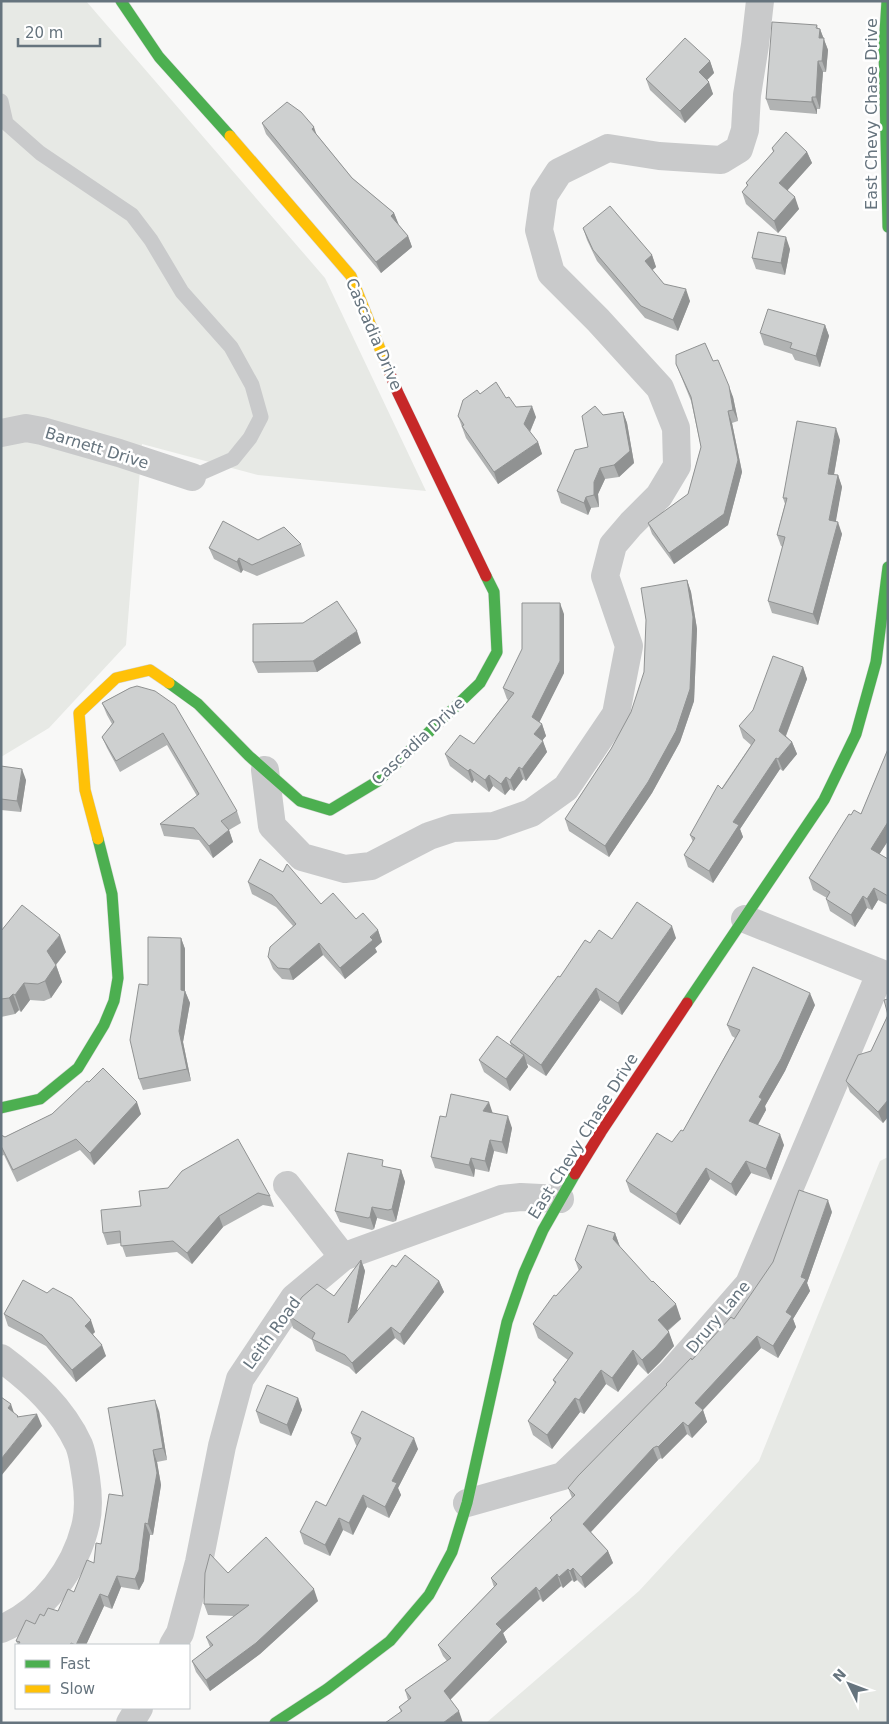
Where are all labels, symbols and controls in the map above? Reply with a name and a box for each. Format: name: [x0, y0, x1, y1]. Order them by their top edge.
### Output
scale bar: [18, 15, 100, 47]
street label: East Chevy Chase Drive: [862, 18, 881, 210]
text: 20 m: [25, 24, 63, 42]
street label: Cascadia Drive: [342, 275, 406, 393]
street label: Barnett Drive: [43, 423, 151, 473]
street label: Cascadia Drive: [368, 693, 468, 789]
street label: East Chevy Chase Drive: [524, 1050, 642, 1222]
street label: Drury Lane: [682, 1277, 754, 1357]
street label: Leith Road: [239, 1293, 305, 1373]
legend: [15, 1644, 190, 1709]
text: Fast: [60, 1655, 90, 1673]
north arrow: [824, 1659, 874, 1709]
text: N: [829, 1666, 849, 1685]
text: Slow: [60, 1680, 95, 1698]

